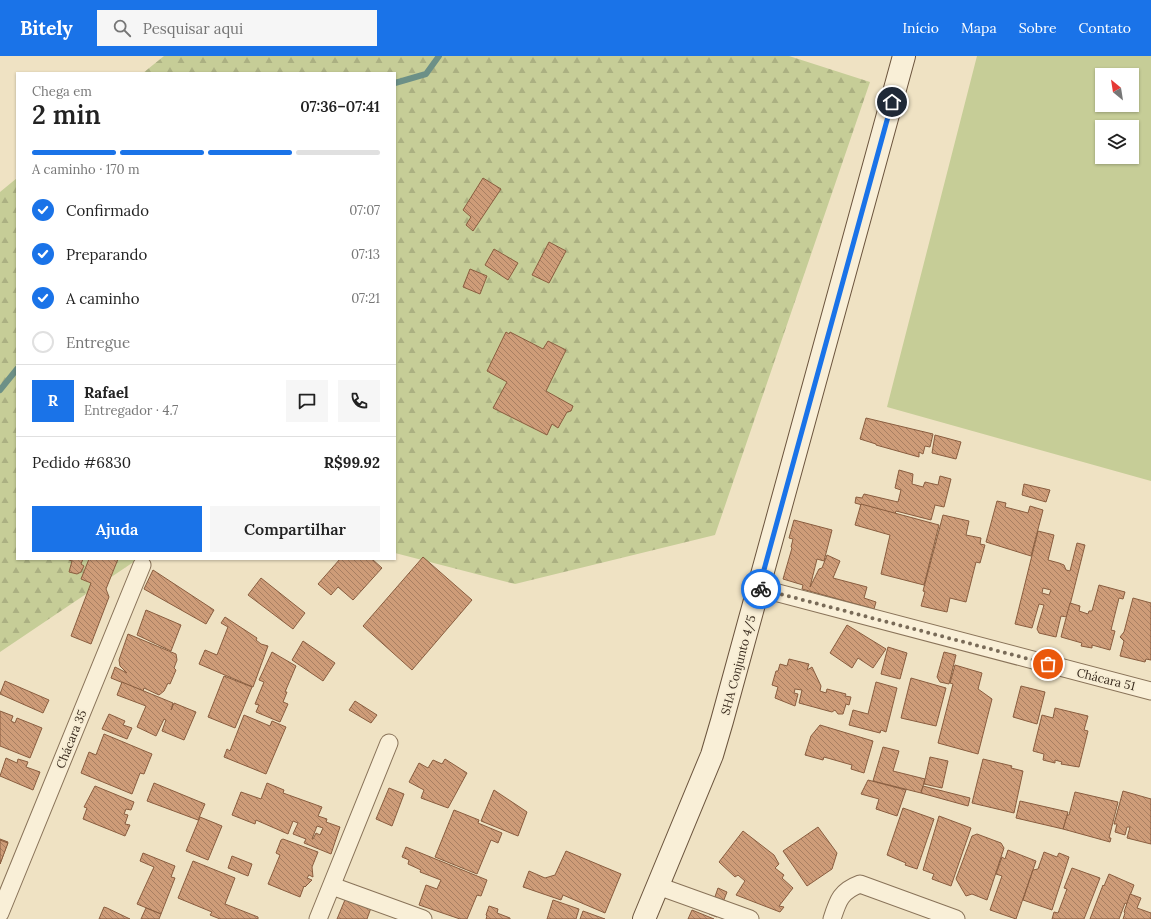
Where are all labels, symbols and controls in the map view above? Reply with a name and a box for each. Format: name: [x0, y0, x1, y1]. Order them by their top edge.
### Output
search box: [97, 10, 377, 46]
text: Bitely: [20, 16, 73, 40]
icon: search: [111, 17, 133, 39]
text: Pesquisar aqui: [143, 19, 243, 38]
text: Início: [902, 19, 939, 37]
text: Mapa: [961, 19, 997, 37]
text: Sobre: [1019, 19, 1057, 37]
text: Contato: [1079, 19, 1131, 37]
north arrow: [1095, 68, 1139, 112]
map controls: [1095, 68, 1139, 164]
text: Chega em: [32, 83, 92, 100]
pin: [875, 85, 909, 119]
icon: home: [881, 91, 903, 113]
text: 07:36–07:41: [300, 97, 380, 116]
text: 2 min: [32, 98, 101, 131]
button: layers: [1095, 120, 1139, 164]
text: A caminho · 170 m: [32, 161, 140, 178]
icon: check: [32, 199, 54, 221]
text: Confirmado: [66, 201, 149, 220]
text: 07:07: [349, 202, 380, 219]
icon: check: [32, 243, 54, 265]
text: Preparando: [66, 245, 147, 264]
text: 07:13: [351, 246, 380, 263]
icon: check: [32, 287, 54, 309]
text: A caminho: [66, 289, 140, 308]
text: 07:21: [351, 290, 380, 307]
text: Entregue: [66, 333, 130, 352]
button: chat: [286, 380, 328, 422]
button: phone: [338, 380, 380, 422]
text: Rafael: [84, 383, 129, 402]
text: R: [48, 391, 58, 410]
text: Entregador · 4.7: [84, 402, 178, 419]
text: Pedido #6830: [32, 453, 131, 472]
text: R$99.92: [324, 453, 380, 472]
button: Ajuda: [32, 506, 202, 552]
button: Compartilhar: [210, 506, 380, 552]
courier: [741, 569, 781, 609]
icon: bike: [750, 578, 772, 600]
street label: SHA Conjunto 4/5: [717, 613, 760, 717]
pin: [1031, 647, 1065, 681]
icon: bag: [1037, 653, 1059, 675]
street label: Chácara 51: [1075, 665, 1137, 693]
street label: Chácara 35: [52, 707, 90, 771]

